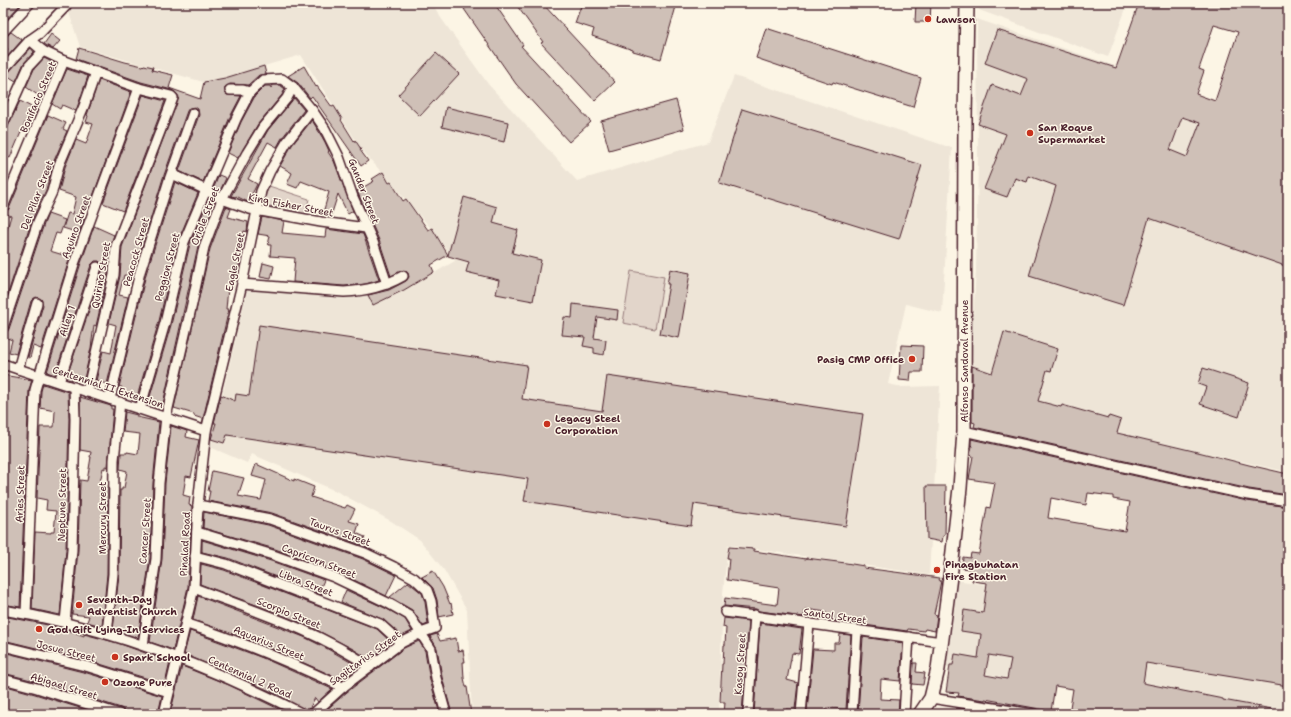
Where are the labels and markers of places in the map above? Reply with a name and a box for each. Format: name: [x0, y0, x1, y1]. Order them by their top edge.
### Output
place label: Lawson: [936, 13, 976, 26]
marker: Lawson: [923, 14, 933, 24]
place label: San Roque Supermarket: [1038, 121, 1105, 146]
marker: San Roque Supermarket: [1025, 128, 1035, 138]
place label: Pasig CMP Office: [817, 353, 904, 366]
marker: Pasig CMP Office: [907, 354, 917, 364]
place label: Legacy Steel Corporation: [555, 412, 621, 437]
marker: Legacy Steel Corporation: [542, 419, 552, 429]
place label: Pinagbuhatan Fire Station: [945, 558, 1019, 583]
marker: Pinagbuhatan Fire Station: [932, 565, 942, 575]
place label: Seventh-Day Adventist Church: [87, 593, 177, 618]
marker: Seventh-Day Adventist Church: [74, 600, 84, 610]
place label: God Gift Lying-In Services: [47, 623, 185, 636]
marker: God Gift Lying-In Services: [34, 624, 44, 634]
place label: Spark School: [123, 651, 191, 664]
marker: Spark School: [110, 652, 120, 662]
place label: Ozone Pure: [113, 676, 172, 689]
marker: Ozone Pure: [100, 677, 110, 687]

